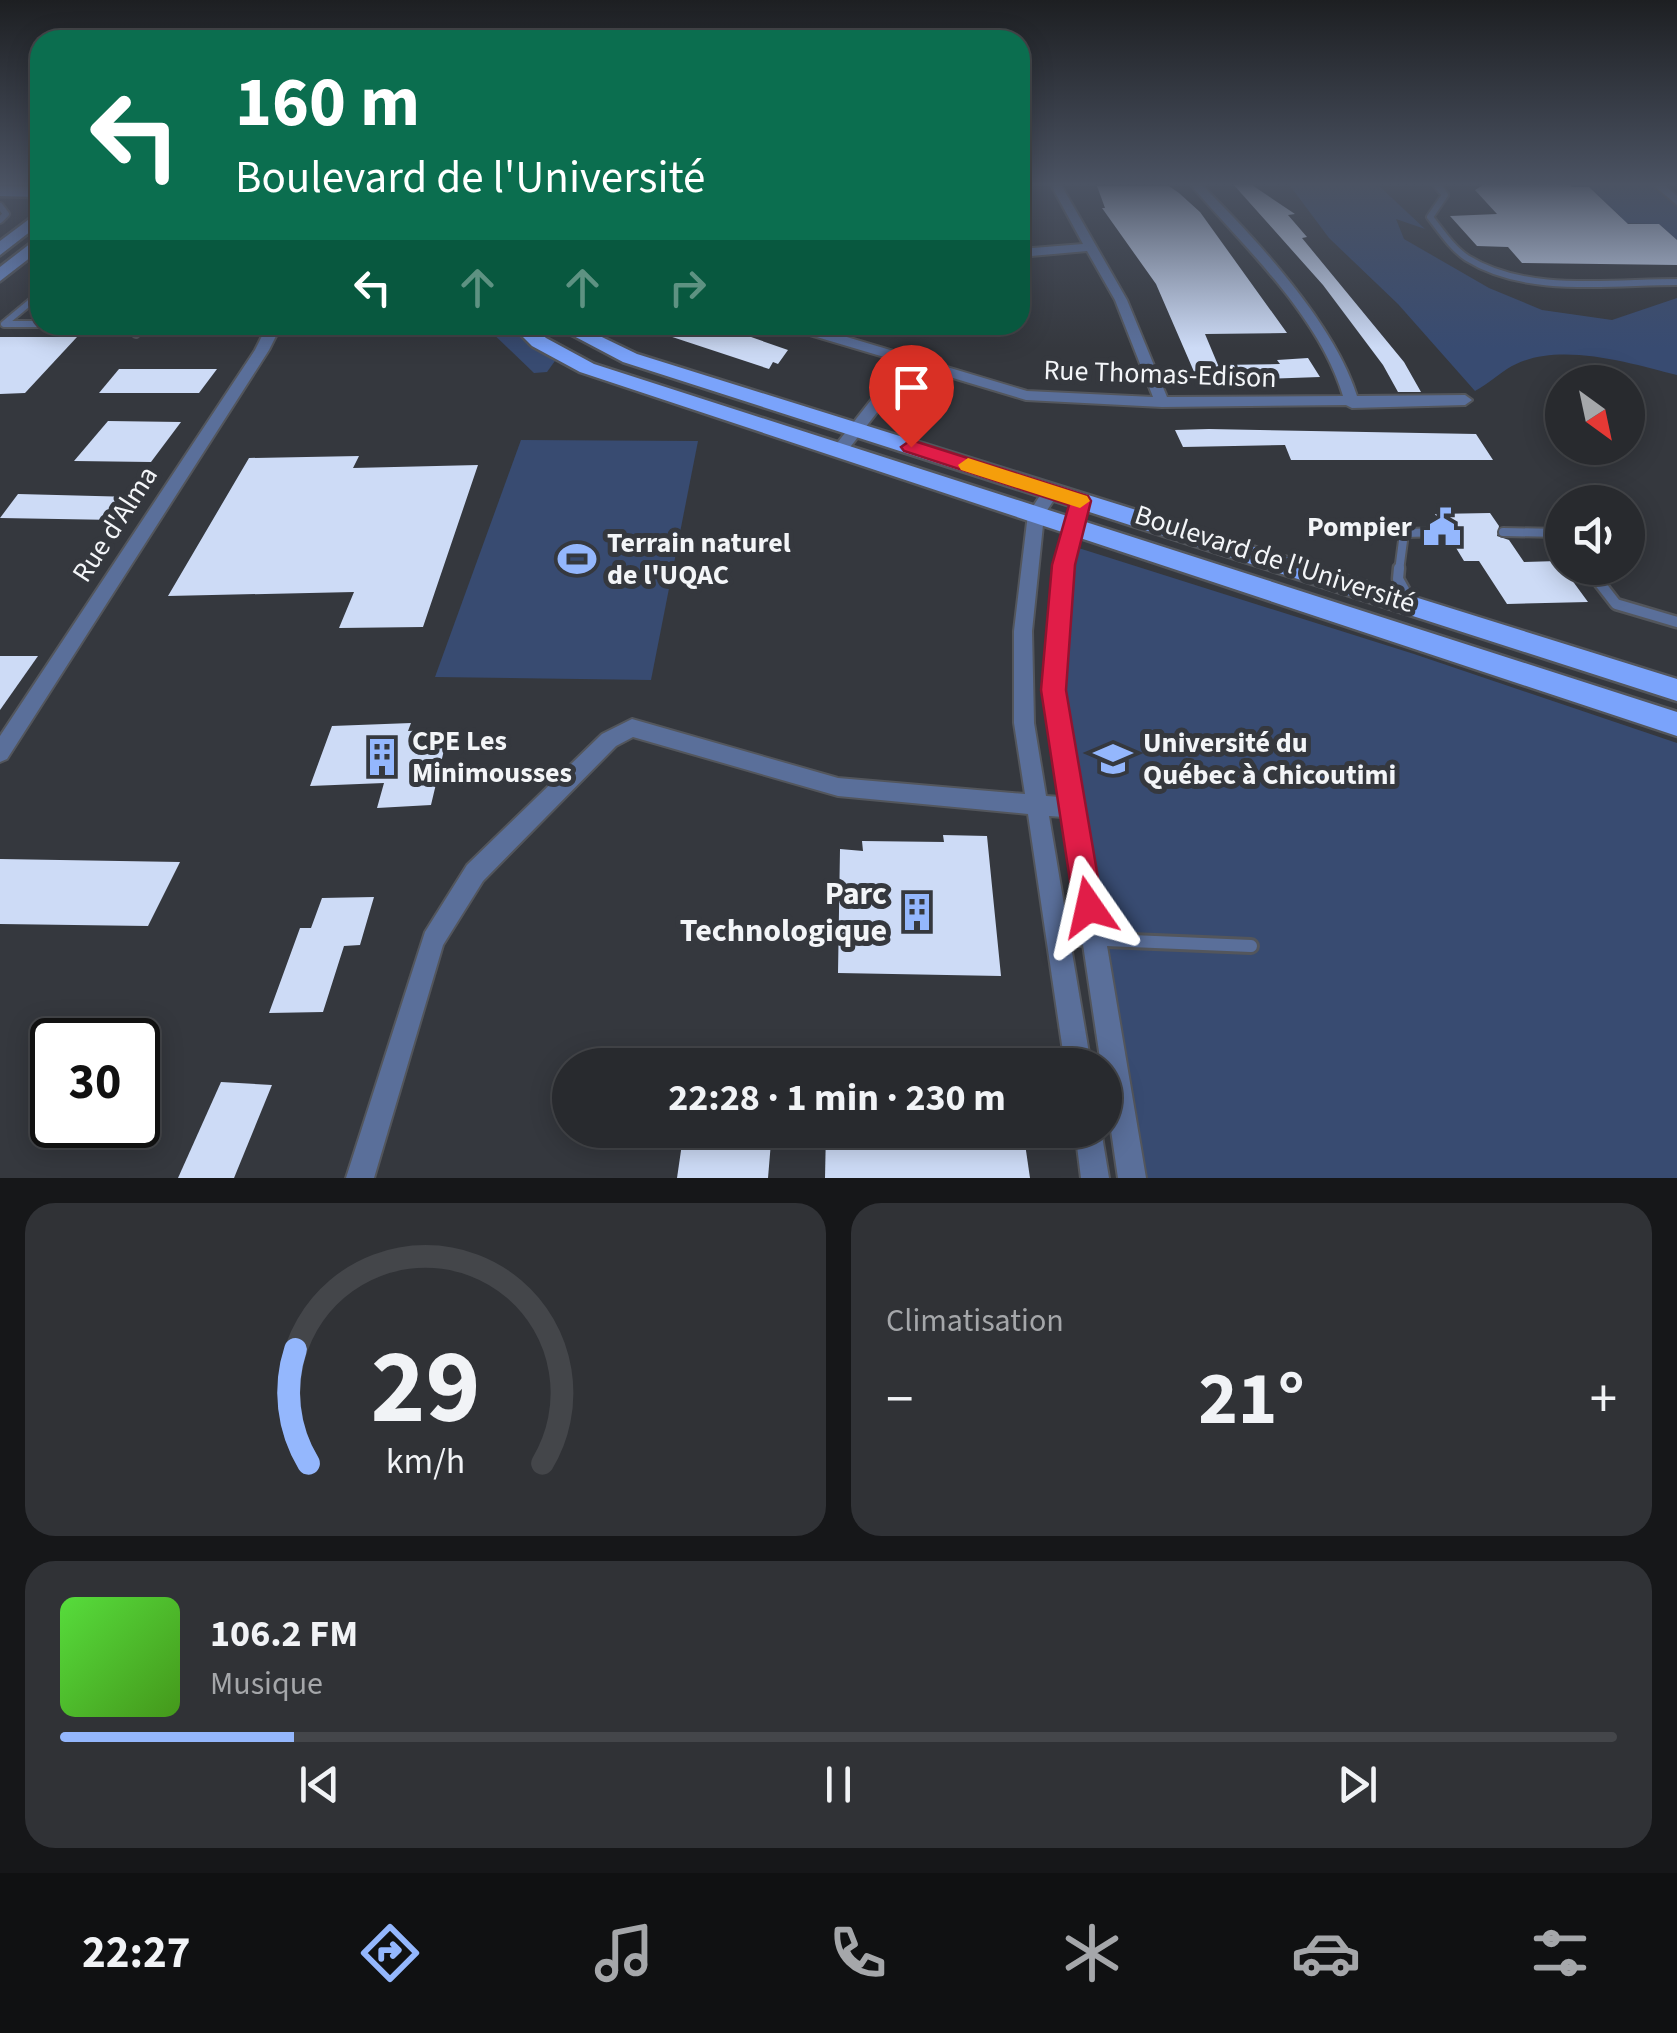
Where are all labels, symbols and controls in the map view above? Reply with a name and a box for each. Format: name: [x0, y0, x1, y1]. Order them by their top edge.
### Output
text: 160 m: [235, 53, 420, 153]
icon: left: [70, 70, 200, 200]
text: Boulevard de l'Université: [235, 146, 705, 210]
icon: left: [345, 260, 400, 315]
icon: ahead: [450, 260, 505, 315]
icon: ahead: [555, 260, 610, 315]
icon: right: [660, 260, 715, 315]
pin: [869, 345, 954, 448]
street label: Rue Thomas-Edison: [1043, 350, 1277, 398]
icon: arrive: [884, 360, 939, 415]
north arrow: [1545, 365, 1645, 465]
map controls: [1545, 365, 1645, 585]
street label: Rue d'Alma: [62, 458, 168, 590]
button: sound: [1545, 485, 1645, 585]
street label: Boulevard de l'Université: [1130, 495, 1420, 623]
public building icon: Pompier: [1421, 506, 1463, 548]
place label: Pompier: [1307, 507, 1413, 547]
place label: Terrain naturel de l'UQAC: [607, 523, 791, 595]
sports icon: Terrain naturel de l'UQAC: [556, 538, 598, 580]
place label: CPE Les Minimousses: [412, 721, 572, 793]
place label: Université du Québec à Chicoutimi: [1143, 723, 1396, 795]
building icon: CPE Les Minimousses: [361, 736, 403, 778]
school or university icon: Université du Québec à Chicoutimi: [1092, 738, 1134, 780]
position arrow: [1037, 855, 1141, 959]
place label: Parc Technologique: [680, 871, 887, 954]
building icon: Parc Technologique: [896, 891, 938, 933]
speed limit sign: 30: [30, 1018, 160, 1148]
text: 22:28 · 1 min · 230 m: [668, 1071, 1006, 1125]
text: Climatisation: [886, 1298, 1064, 1344]
text: 29: [371, 1315, 480, 1463]
text: 21°: [1198, 1346, 1305, 1453]
text: −: [886, 1361, 913, 1439]
text: +: [1590, 1361, 1617, 1439]
text: km/h: [386, 1436, 465, 1487]
text: 106.2 FM: [210, 1607, 358, 1661]
text: Musique: [210, 1661, 323, 1707]
icon: previous: [292, 1757, 347, 1812]
icon: pause: [811, 1757, 866, 1812]
icon: next: [1330, 1757, 1385, 1812]
icon: directions: [355, 1918, 425, 1988]
icon: music: [589, 1918, 659, 1988]
icon: phone: [823, 1918, 893, 1988]
icon: climate: [1057, 1918, 1127, 1988]
icon: car: [1291, 1918, 1361, 1988]
icon: filters: [1525, 1918, 1595, 1988]
text: 22:27: [82, 1921, 191, 1985]

